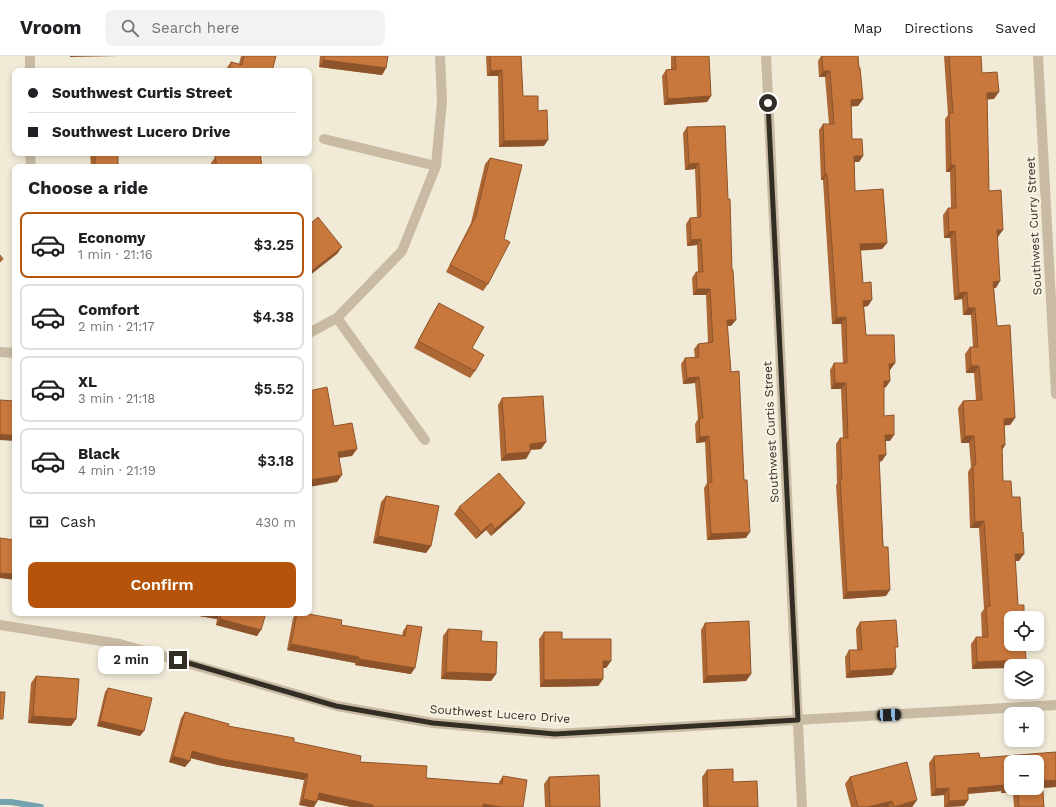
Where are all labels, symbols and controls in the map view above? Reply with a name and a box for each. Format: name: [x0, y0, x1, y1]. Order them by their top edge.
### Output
search box: [105, 10, 385, 46]
text: Vroom: [20, 16, 81, 39]
icon: search: [119, 17, 141, 39]
text: Search here: [151, 19, 239, 37]
text: Map: [854, 20, 882, 36]
text: Directions: [904, 20, 973, 36]
text: Saved: [995, 20, 1036, 36]
text: Southwest Curtis Street: [52, 84, 232, 102]
route start: [759, 94, 777, 112]
text: Southwest Lucero Drive: [52, 123, 230, 141]
street label: Southwest Curry Street: [1023, 157, 1045, 295]
text: Choose a ride: [28, 177, 148, 198]
icon: car: [30, 227, 66, 263]
text: Economy: [78, 229, 145, 247]
text: $3.25: [254, 236, 294, 254]
text: 1 min · 21:16: [78, 247, 153, 262]
icon: car: [30, 299, 66, 335]
text: Comfort: [78, 301, 139, 319]
text: $4.38: [253, 308, 294, 326]
text: 2 min · 21:17: [78, 319, 155, 334]
street label: Southwest Curtis Street: [760, 361, 782, 503]
icon: car: [30, 371, 66, 407]
text: XL: [78, 373, 97, 391]
text: $5.52: [254, 380, 294, 398]
text: 3 min · 21:18: [78, 391, 155, 406]
icon: car: [30, 443, 66, 479]
text: Black: [78, 445, 120, 463]
text: $3.18: [257, 452, 294, 470]
text: 4 min · 21:19: [78, 463, 156, 478]
icon: cash: [28, 511, 50, 533]
text: Cash: [60, 513, 96, 531]
text: 430 m: [256, 515, 296, 530]
button: Confirm: [28, 562, 296, 608]
map controls: [1004, 611, 1044, 795]
button: locate: [1004, 611, 1044, 651]
callout: 2 min: [98, 646, 164, 674]
route end: [169, 651, 187, 669]
text: 2 min: [113, 652, 149, 667]
button: layers: [1004, 659, 1044, 699]
street label: Southwest Lucero Drive: [429, 702, 571, 726]
button: +: [1004, 707, 1044, 747]
car: [877, 708, 901, 722]
button: −: [1004, 755, 1044, 795]

